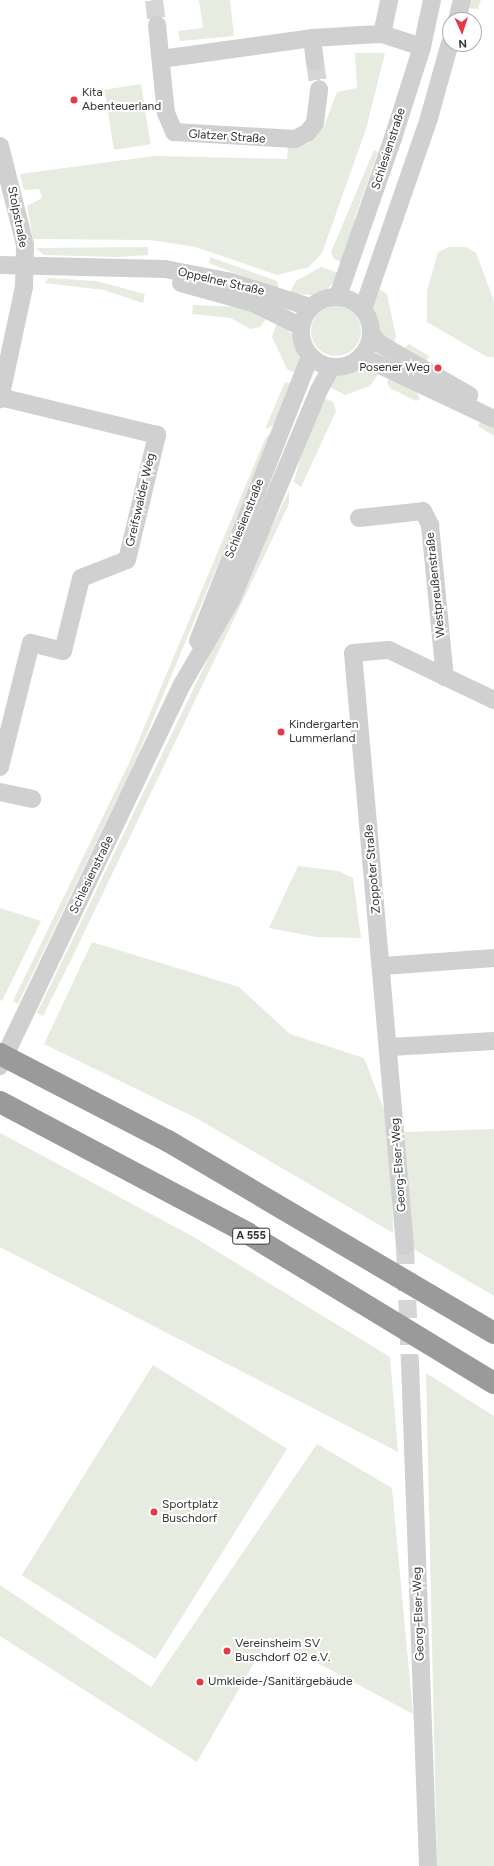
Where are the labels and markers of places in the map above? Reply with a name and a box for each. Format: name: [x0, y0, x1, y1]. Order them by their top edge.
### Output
place label: Kita Abenteuerland: [82, 86, 161, 114]
marker: Kita Abenteuerland: [69, 95, 79, 105]
place label: Posener Weg: [359, 361, 430, 375]
marker: Posener Weg: [433, 363, 443, 373]
place label: Kindergarten Lummerland: [289, 718, 358, 746]
marker: Kindergarten Lummerland: [276, 727, 286, 737]
place label: Sportplatz Buschdorf: [162, 1498, 218, 1526]
marker: Sportplatz Buschdorf: [149, 1507, 159, 1517]
place label: Vereinsheim SV Buschdorf 02 e.V.: [235, 1637, 330, 1665]
marker: Vereinsheim SV Buschdorf 02 e.V.: [222, 1646, 232, 1656]
place label: Umkleide-/Sanitärgebäude: [208, 1675, 352, 1689]
marker: Umkleide-/Sanitärgebäude: [195, 1677, 205, 1687]

